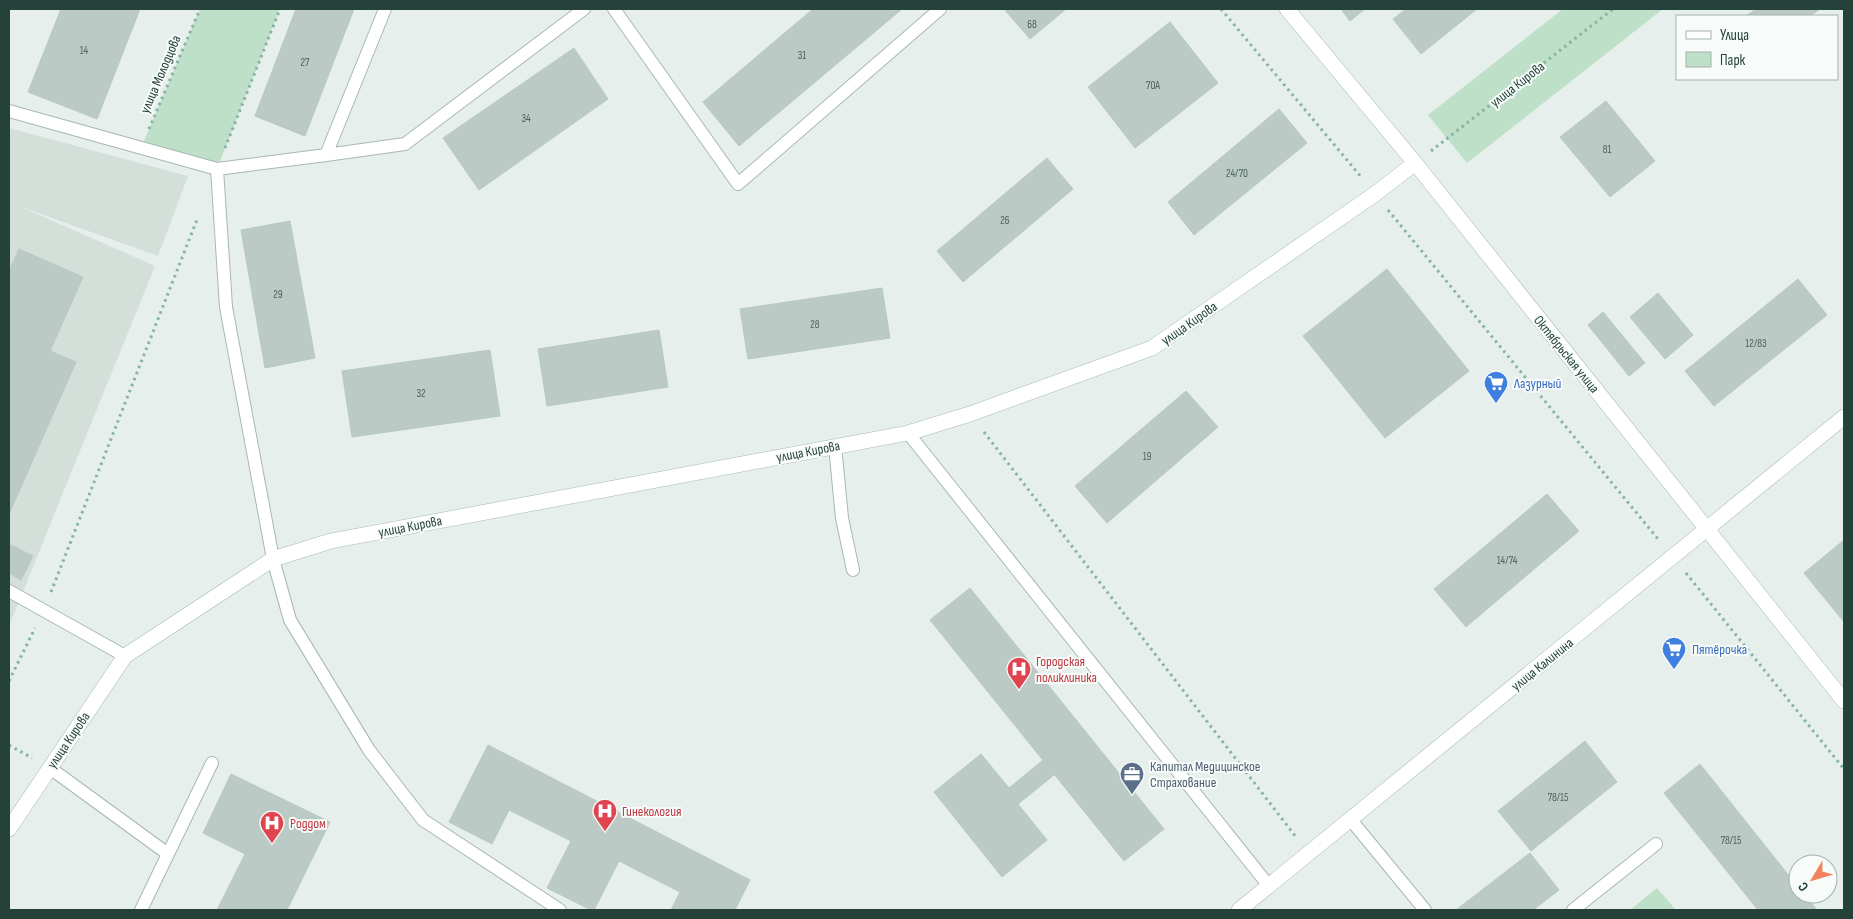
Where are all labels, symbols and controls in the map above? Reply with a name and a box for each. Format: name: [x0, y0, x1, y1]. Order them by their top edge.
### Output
legend: [1676, 15, 1838, 80]
house number: 68: [1027, 18, 1037, 31]
text: Улица: [1720, 26, 1749, 45]
street label: улица Молодцова: [136, 33, 185, 116]
house number: 14: [80, 44, 89, 57]
house number: 31: [798, 49, 806, 62]
text: Парк: [1720, 51, 1746, 70]
house number: 27: [301, 56, 310, 69]
street label: улица Кирова: [1487, 58, 1548, 111]
house number: 70А: [1146, 79, 1160, 92]
house number: 34: [521, 112, 531, 125]
house number: 81: [1603, 143, 1611, 156]
house number: 24/70: [1226, 167, 1248, 180]
house number: 26: [1000, 214, 1010, 227]
house number: 29: [273, 288, 283, 301]
street label: улица Кирова: [1158, 298, 1221, 349]
street label: Октябрьская улица: [1530, 312, 1603, 397]
house number: 28: [810, 318, 820, 331]
house number: 12/83: [1745, 337, 1767, 350]
supermarket icon: Лазурный: [1483, 370, 1509, 404]
place label: Лазурный: [1513, 375, 1562, 392]
house number: 32: [416, 387, 426, 400]
street label: улица Кирова: [775, 437, 841, 466]
house number: 19: [1143, 450, 1151, 463]
street label: улица Кирова: [377, 512, 443, 541]
house number: 14/74: [1497, 554, 1518, 567]
street label: улица Калинина: [1508, 634, 1577, 695]
supermarket icon: Пятёрочка: [1661, 636, 1687, 670]
place label: Пятёрочка: [1692, 641, 1747, 658]
place label: Городская поликлиника: [1036, 653, 1097, 686]
hospital icon: Городская поликлиника: [1006, 656, 1032, 690]
street label: улица Кирова: [43, 709, 93, 772]
place label: Капитал Медицинское Страхование: [1150, 758, 1260, 791]
office icon: Капитал Медицинское Страхование: [1119, 761, 1145, 795]
house number: 78/15: [1548, 791, 1568, 804]
hospital icon: Гинекология: [592, 798, 618, 832]
place label: Гинекология: [622, 803, 682, 820]
hospital icon: Роддом: [259, 810, 285, 844]
place label: Роддом: [290, 815, 326, 832]
house number: 78/15: [1721, 834, 1741, 847]
north arrow: [1788, 854, 1838, 904]
text: С: [1794, 879, 1812, 895]

